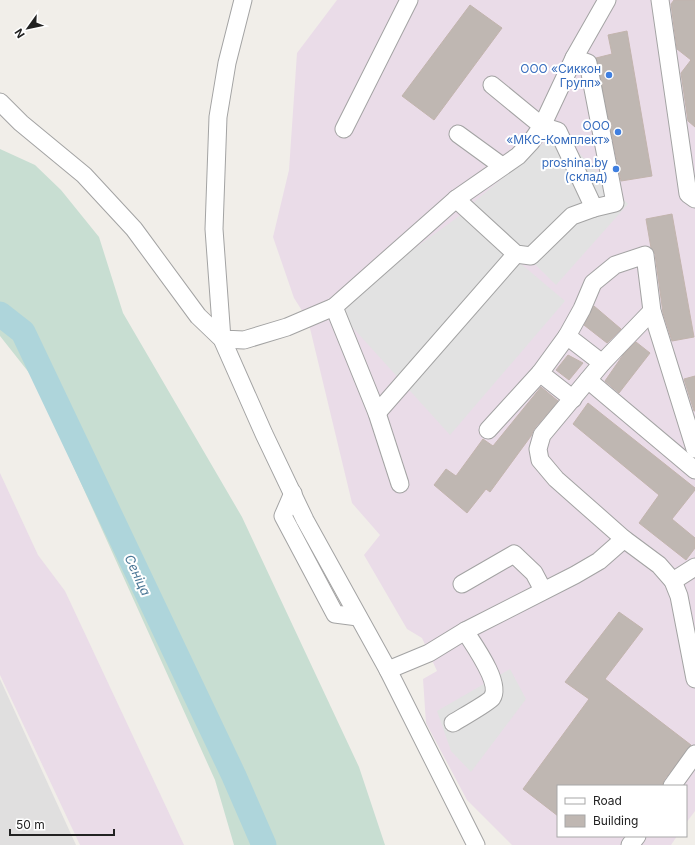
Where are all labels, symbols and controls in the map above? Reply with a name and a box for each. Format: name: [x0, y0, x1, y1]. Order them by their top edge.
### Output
north arrow: [8, 8, 48, 48]
text: N: [11, 26, 28, 41]
place label: ООО «Сиккон Групп»: [520, 61, 601, 90]
marker: ООО «Сиккон Групп»: [604, 70, 614, 80]
place label: ООО «МКС-Комплект»: [506, 118, 610, 147]
marker: ООО «МКС-Комплект»: [613, 127, 623, 137]
place label: рroshina.by (склад): [542, 155, 608, 184]
marker: рroshina.by (склад): [611, 164, 621, 174]
water label: Сеніца: [122, 552, 154, 598]
legend: [557, 785, 687, 837]
text: Road: [593, 793, 622, 808]
scale bar: [10, 811, 114, 837]
text: Building: [593, 813, 638, 828]
text: 50 m: [16, 817, 45, 832]

